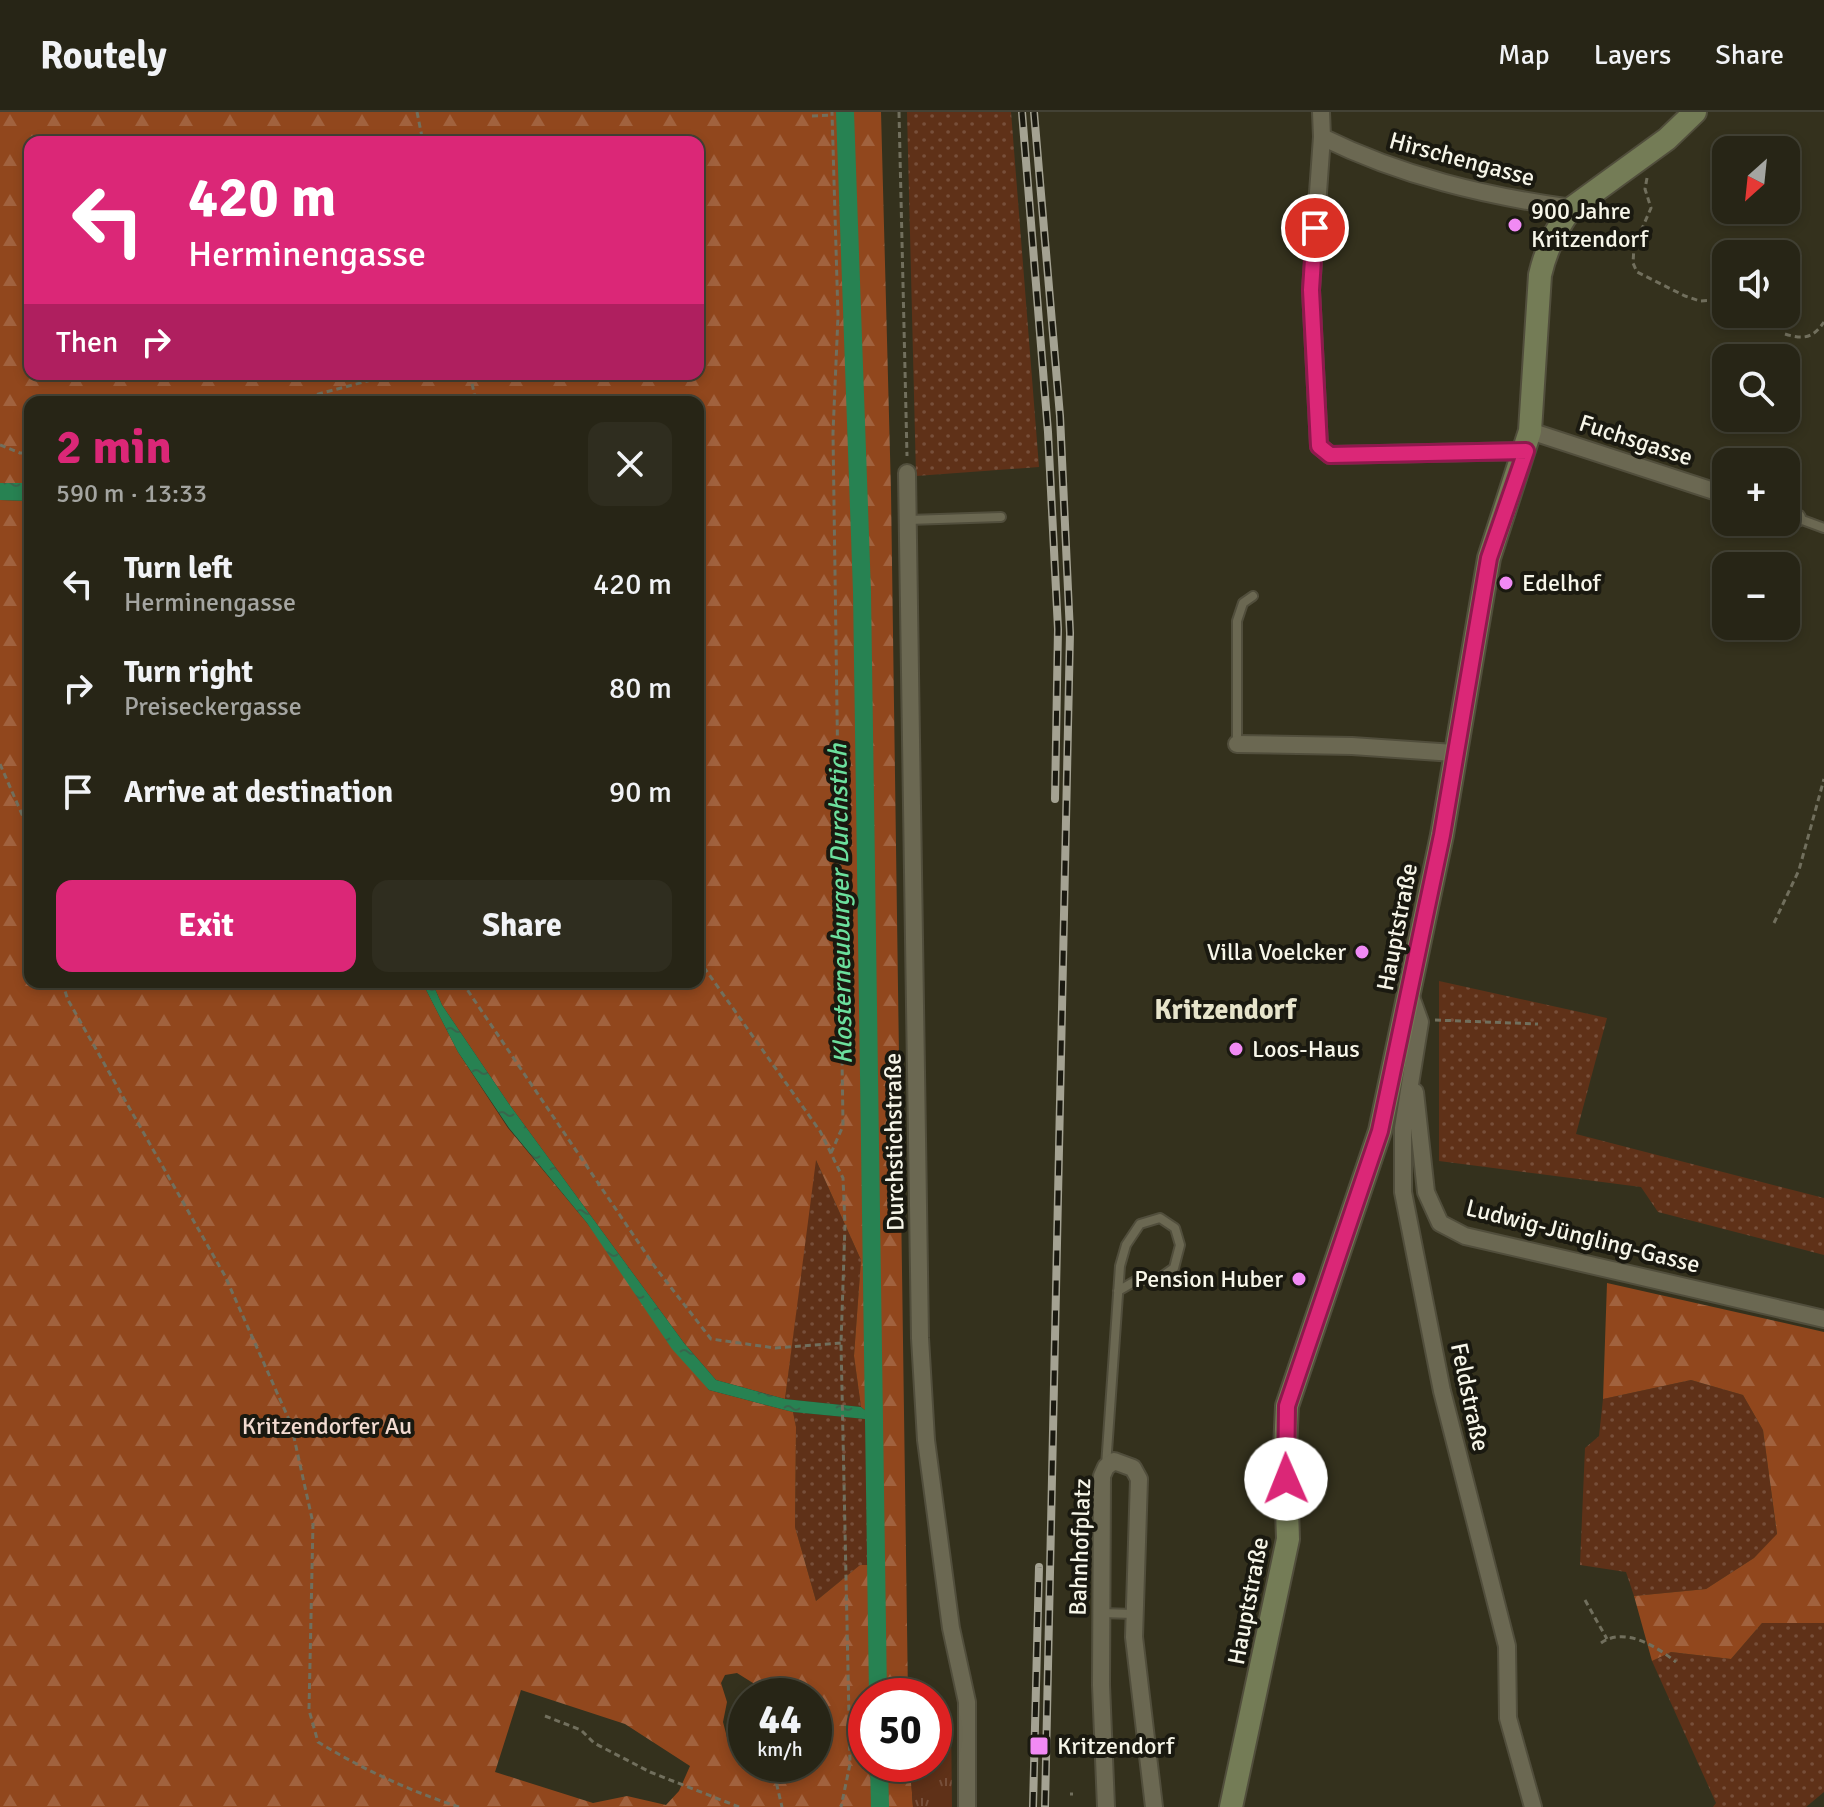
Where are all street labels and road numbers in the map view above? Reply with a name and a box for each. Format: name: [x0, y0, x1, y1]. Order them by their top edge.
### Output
street label: Hirschengasse: [1386, 125, 1538, 193]
street label: Fuchsgasse: [1575, 408, 1697, 472]
street label: Hauptstraße: [1370, 861, 1424, 993]
street label: Durchstichstraße: [877, 1053, 911, 1231]
street label: Ludwig-Jüngling-Gasse: [1463, 1192, 1703, 1280]
street label: Feldstraße: [1444, 1340, 1496, 1454]
street label: Bahnhofplatz: [1063, 1478, 1097, 1616]
street label: Hauptstraße: [1221, 1535, 1275, 1667]

